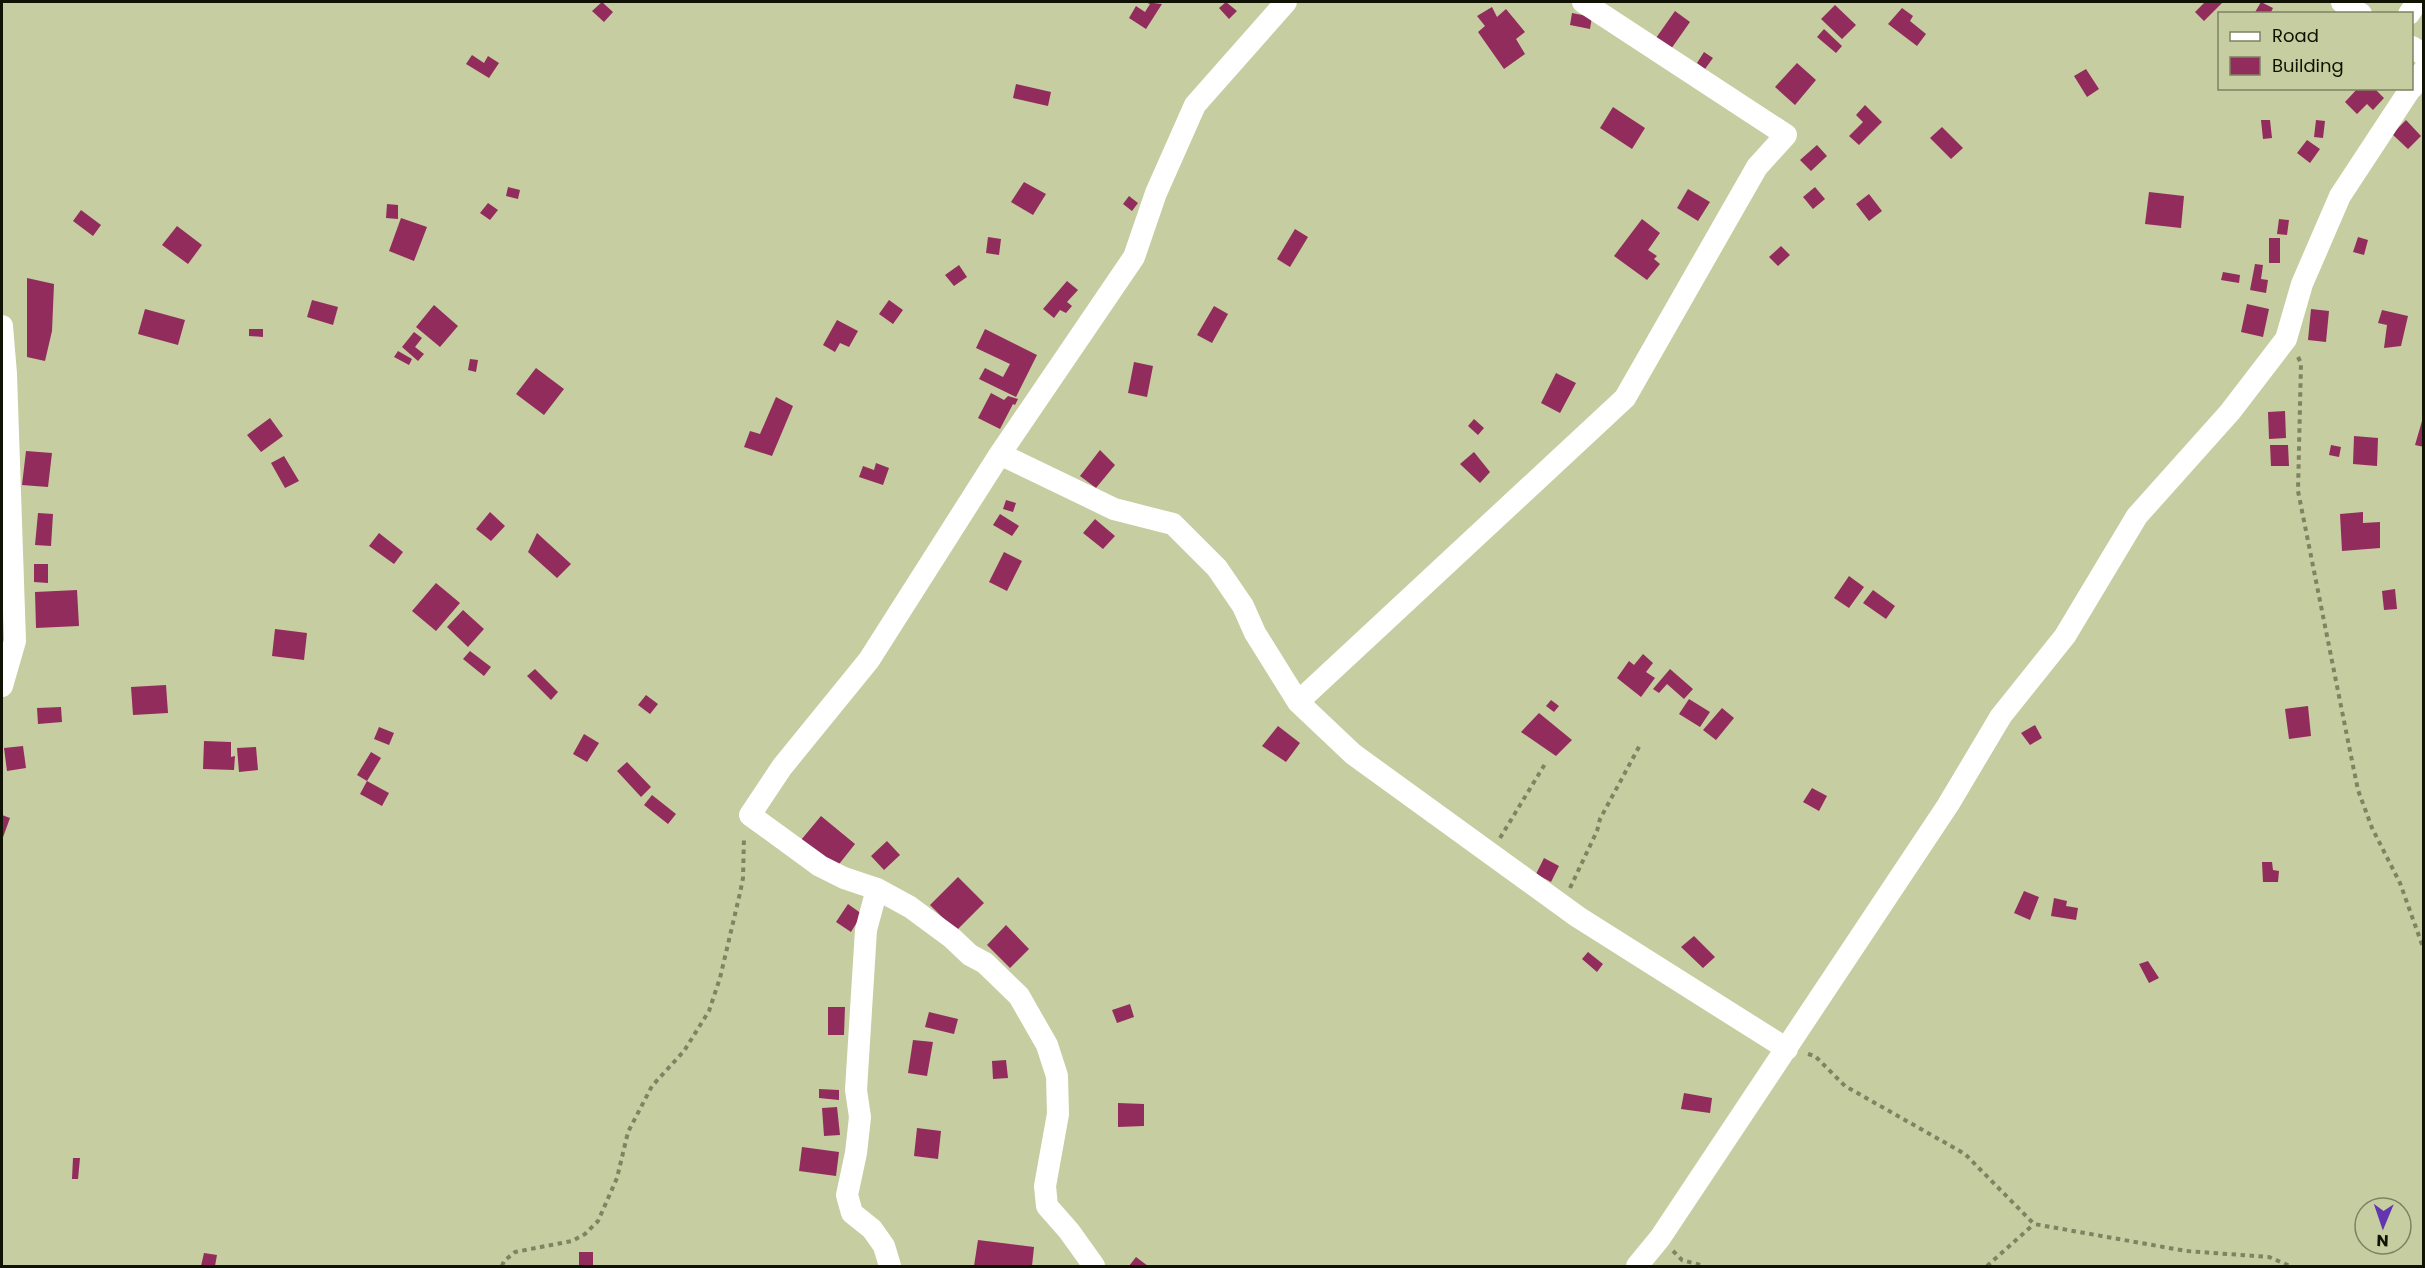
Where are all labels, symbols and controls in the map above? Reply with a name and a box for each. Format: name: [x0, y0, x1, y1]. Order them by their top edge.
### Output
legend: [2218, 12, 2413, 90]
text: Road: [2272, 23, 2319, 48]
text: Building: [2272, 53, 2344, 78]
north arrow: [2353, 1196, 2413, 1256]
text: N: [2376, 1229, 2389, 1252]

